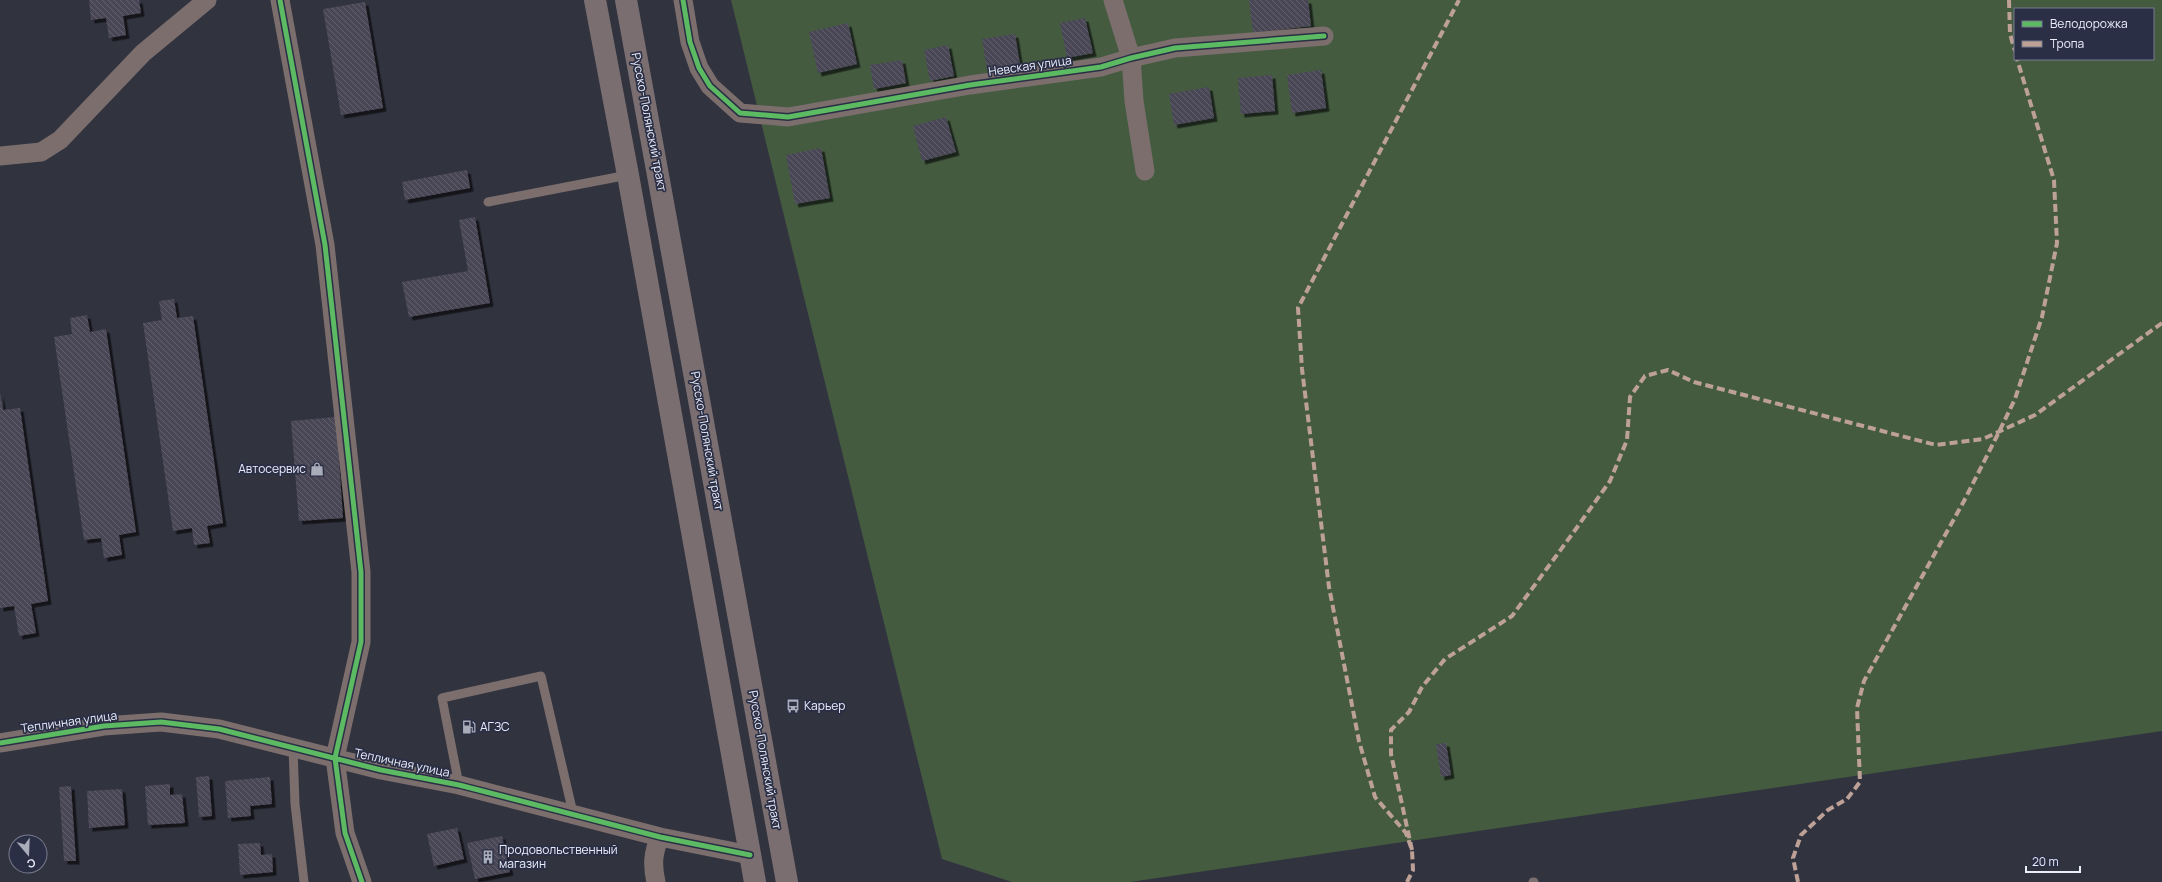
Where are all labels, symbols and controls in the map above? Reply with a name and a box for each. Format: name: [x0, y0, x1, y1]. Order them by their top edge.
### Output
legend: [2014, 8, 2154, 60]
text: Велодорожка: [2050, 15, 2128, 32]
text: Тропа: [2050, 35, 2084, 52]
street label: Русско-Полянский тракт: [628, 51, 671, 193]
street label: Невская улица: [987, 51, 1073, 80]
street label: Русско-Полянский тракт: [687, 370, 728, 512]
place label: Автосервис: [238, 460, 306, 477]
shop icon: Автосервис: [309, 461, 325, 477]
street label: Русско-Полянский тракт: [745, 689, 786, 831]
place label: Карьер: [804, 697, 845, 714]
bus stop icon: Карьер: [785, 698, 801, 714]
street label: Тепличная улица: [20, 706, 118, 737]
place label: АГЗС: [480, 718, 510, 735]
fuel station icon: АГЗС: [461, 719, 477, 735]
street label: Тепличная улица: [353, 744, 451, 781]
north arrow: [8, 834, 48, 874]
place label: Продовольственный магазин: [499, 841, 618, 872]
scale bar: [2026, 848, 2080, 874]
building icon: Продовольственный магазин: [480, 849, 496, 865]
text: 20 m: [2032, 853, 2059, 870]
text: С: [25, 856, 38, 872]

